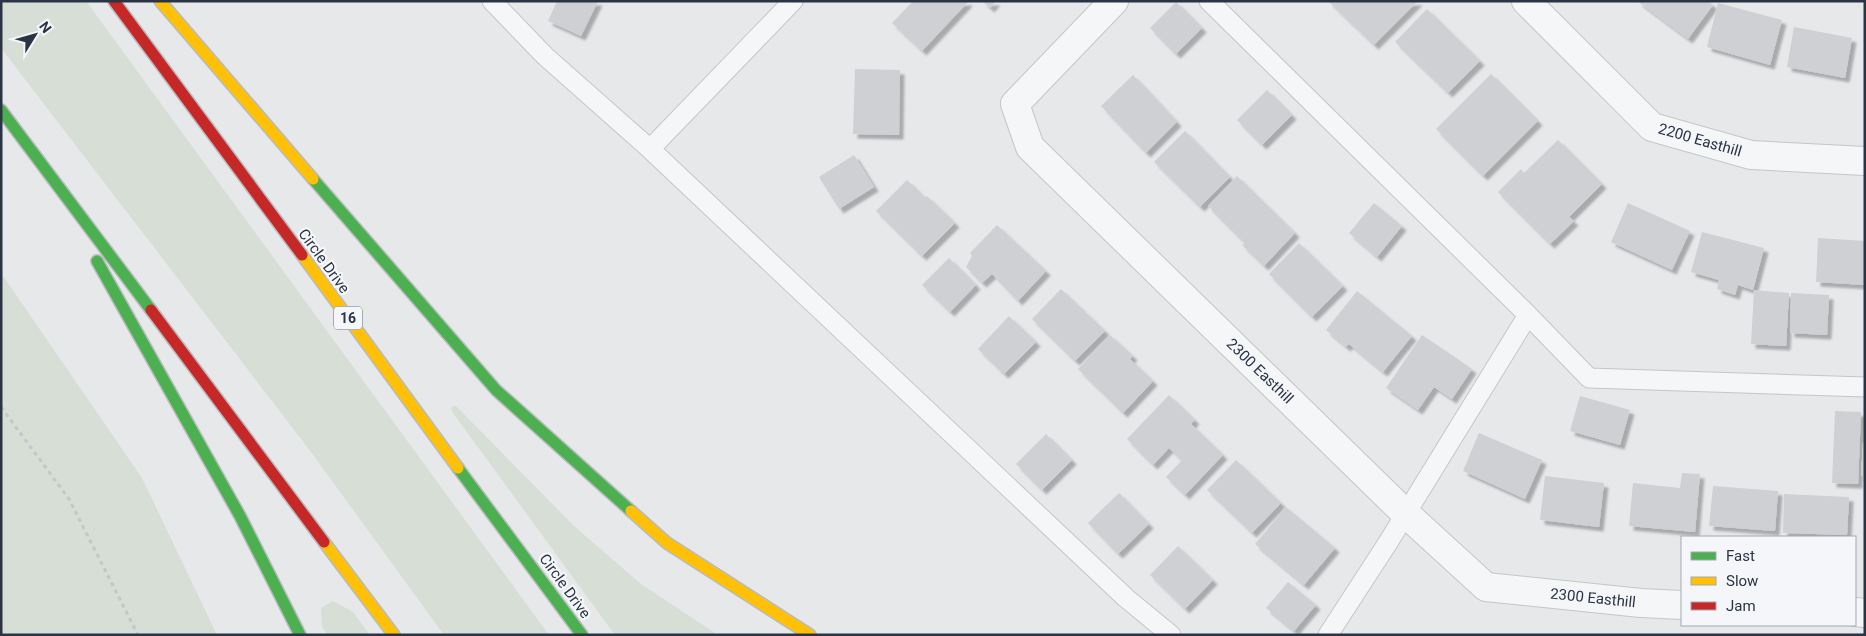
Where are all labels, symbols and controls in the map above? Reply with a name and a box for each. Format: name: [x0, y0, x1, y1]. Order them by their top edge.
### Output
north arrow: [10, 10, 60, 60]
text: N: [36, 18, 55, 36]
street label: 2200 Easthill: [1656, 119, 1744, 161]
street label: Circle Drive: [295, 225, 353, 297]
road number: 16: [334, 306, 362, 330]
street label: 2300 Easthill: [1223, 335, 1297, 407]
legend: [1681, 536, 1856, 626]
text: Fast: [1726, 547, 1755, 565]
street label: Circle Drive: [536, 550, 594, 622]
text: Slow: [1726, 572, 1758, 590]
street label: 2300 Easthill: [1549, 585, 1637, 611]
text: Jam: [1726, 597, 1756, 615]

